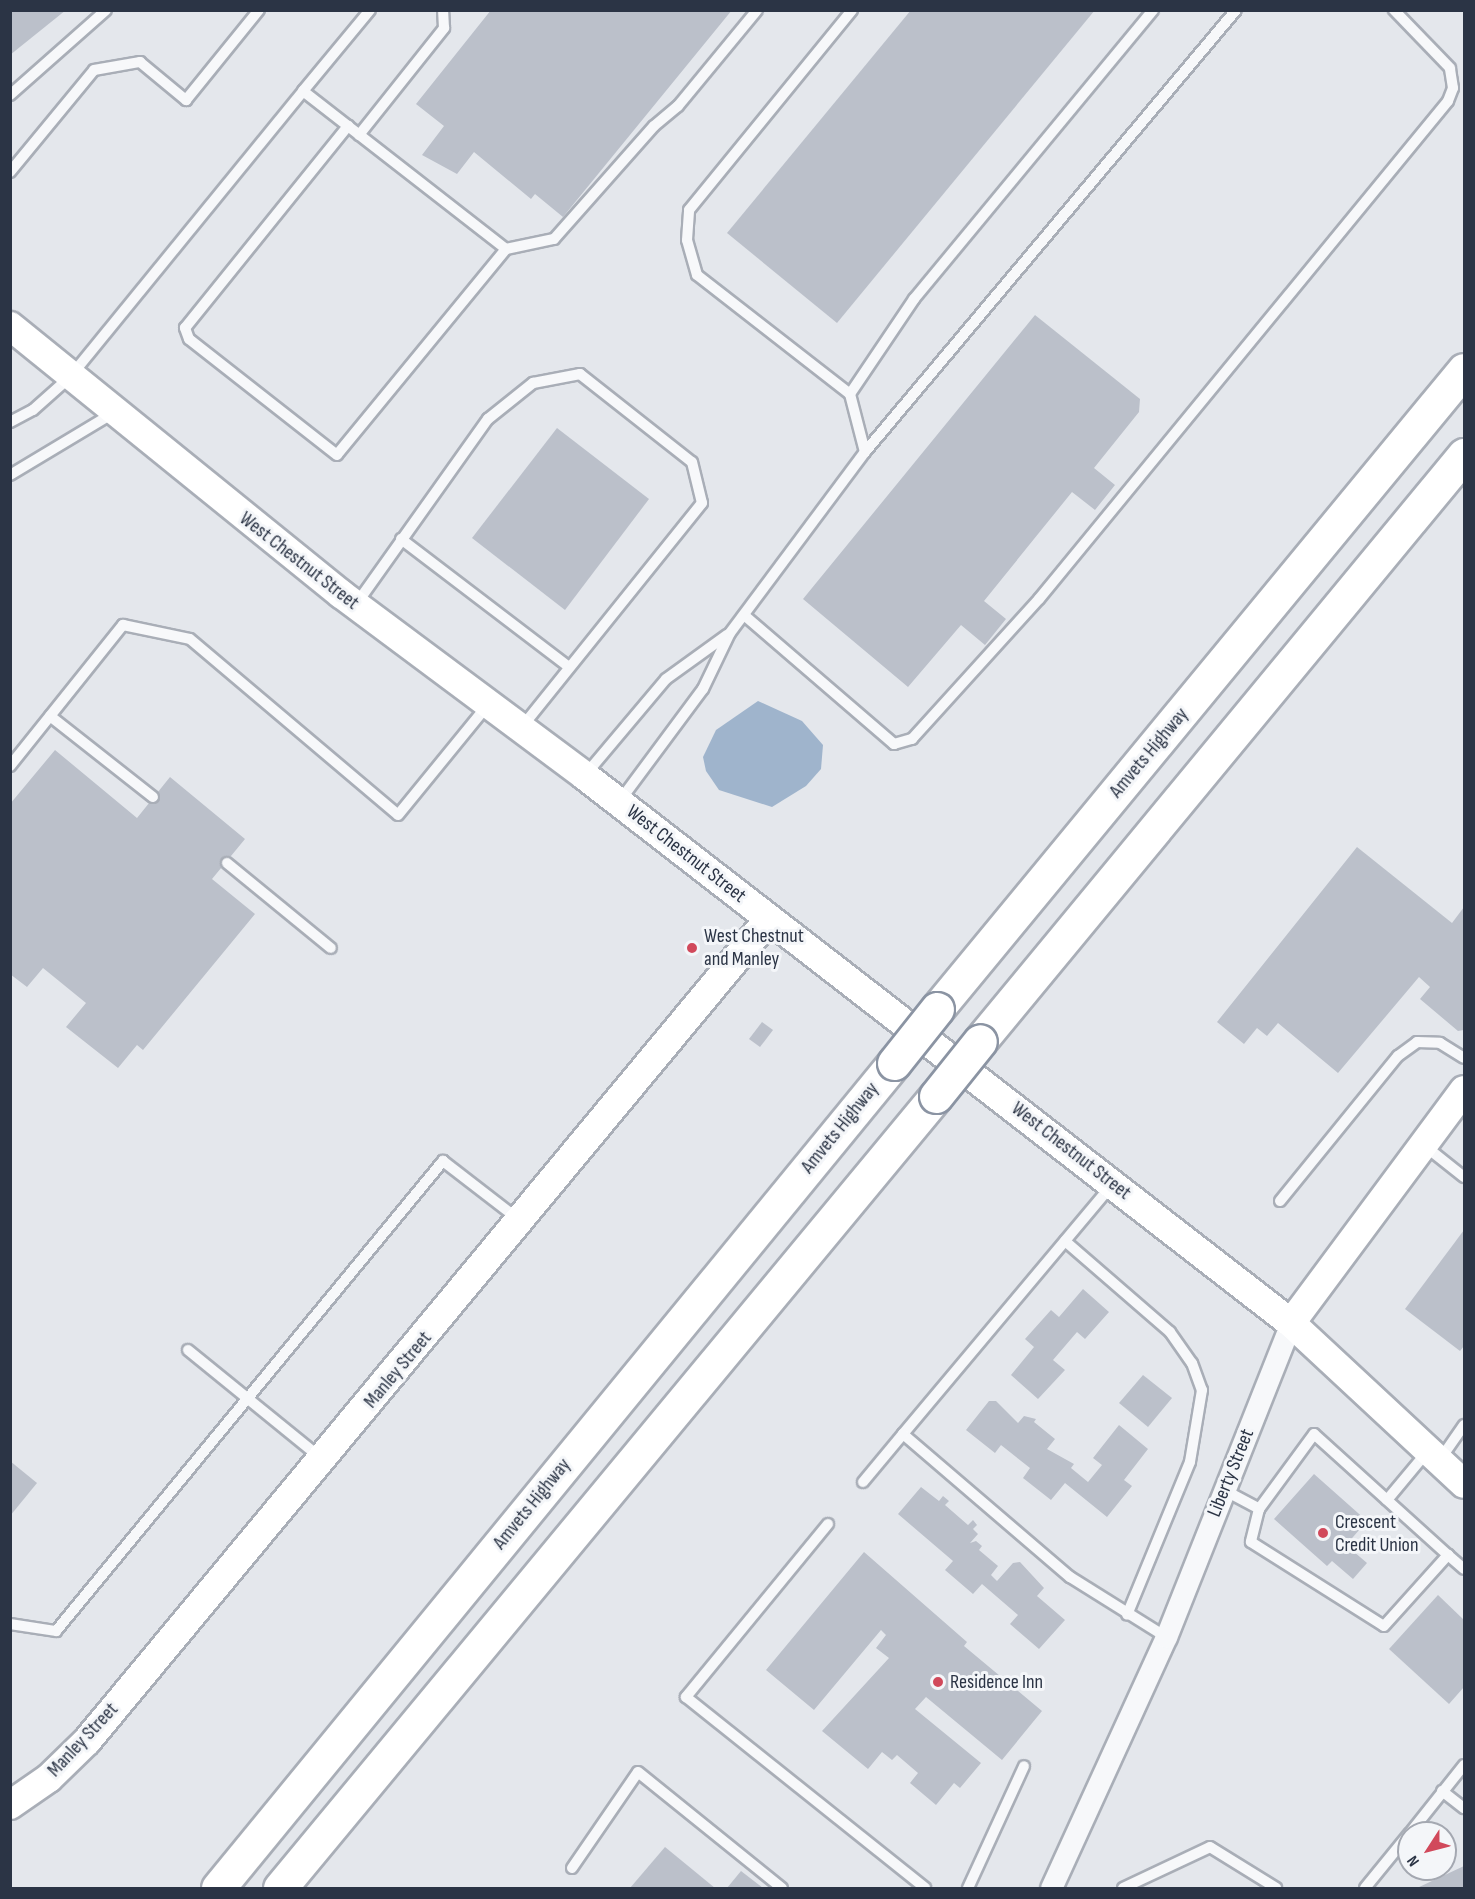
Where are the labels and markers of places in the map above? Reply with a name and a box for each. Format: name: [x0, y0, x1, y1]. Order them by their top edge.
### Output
place label: West Chestnut and Manley: [704, 924, 804, 971]
marker: West Chestnut and Manley: [685, 941, 699, 955]
place label: Crescent Credit Union: [1335, 1510, 1418, 1557]
marker: Crescent Credit Union: [1316, 1526, 1330, 1540]
place label: Residence Inn: [950, 1670, 1043, 1694]
marker: Residence Inn: [931, 1675, 945, 1689]

